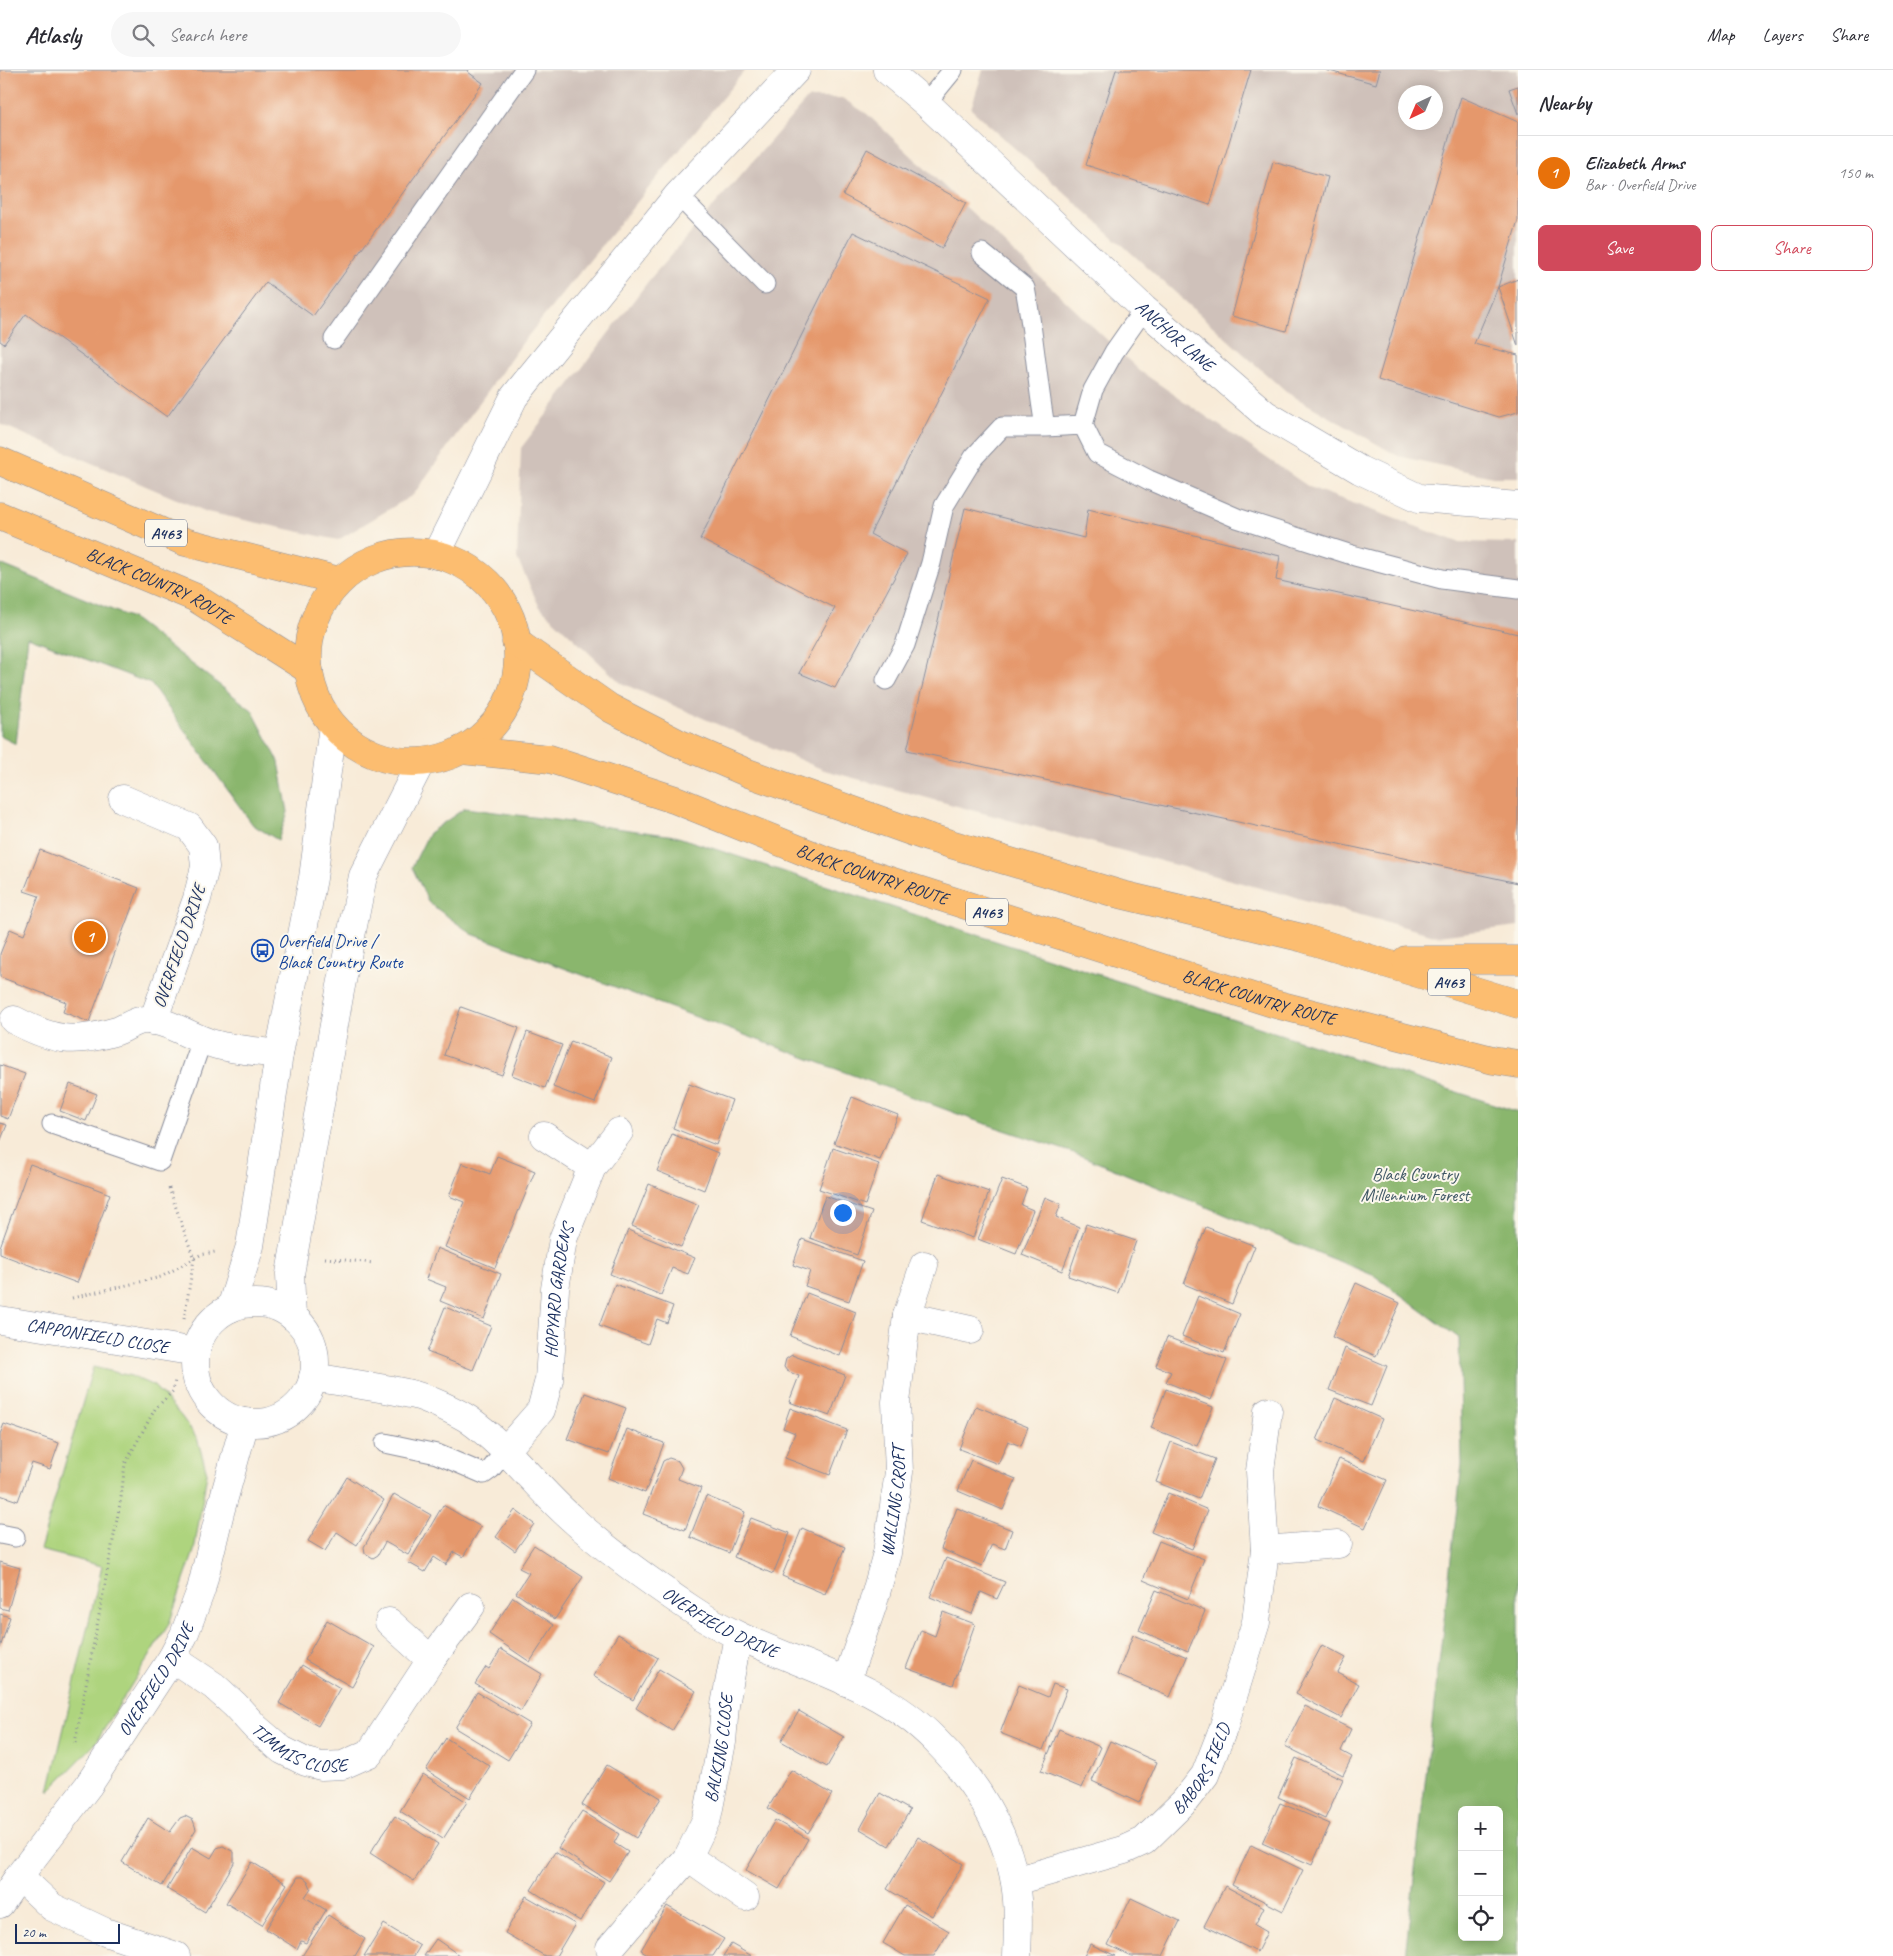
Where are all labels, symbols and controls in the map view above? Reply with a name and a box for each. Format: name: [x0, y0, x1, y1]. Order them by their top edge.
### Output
search box: [111, 12, 461, 57]
text: Atlasly: [25, 20, 81, 50]
icon: search: [129, 21, 157, 49]
text: Search here: [169, 23, 246, 47]
text: Map: [1707, 24, 1735, 46]
text: Layers: [1763, 24, 1802, 46]
text: Share: [1830, 24, 1868, 46]
north arrow: [1398, 85, 1443, 130]
text: Nearby: [1538, 90, 1591, 116]
text: Elizabeth Arms: [1585, 151, 1685, 175]
text: 1: [1550, 163, 1558, 183]
text: 150 m: [1839, 163, 1873, 183]
text: Bar · Overfield Drive: [1585, 175, 1695, 195]
button: Save: [1538, 225, 1701, 271]
button: Share: [1711, 225, 1873, 271]
street label: ANCHOR LANE: [1131, 296, 1221, 378]
road number: A463: [145, 519, 187, 546]
street label: BLACK COUNTRY ROUTE: [83, 542, 238, 631]
street label: BLACK COUNTRY ROUTE: [793, 839, 953, 910]
street label: OVERFIELD DRIVE: [148, 879, 211, 1011]
road number: A463: [966, 899, 1008, 926]
pin: 1: [74, 918, 106, 956]
place label: Overfield Drive / Black Country Route: [278, 930, 404, 973]
bus stop icon: Overfield Drive / Black Country Route: [250, 939, 274, 963]
street label: BLACK COUNTRY ROUTE: [1180, 964, 1340, 1031]
road number: A463: [1428, 969, 1470, 996]
park label: Black Country Millennium Forest: [1361, 1163, 1471, 1206]
your location: [830, 1200, 856, 1226]
street label: HOPYARD GARDENS: [539, 1218, 580, 1359]
street label: CAPPONFIELD CLOSE: [25, 1314, 172, 1359]
street label: WALLING CROFT: [876, 1441, 910, 1558]
street label: OVERFIELD DRIVE: [658, 1582, 783, 1664]
street label: OVERFIELD DRIVE: [113, 1618, 199, 1740]
street label: BALKING CLOSE: [699, 1690, 738, 1804]
street label: TIMMIS CLOSE: [247, 1718, 350, 1777]
street label: BABORS FIELD: [1167, 1719, 1236, 1819]
map controls: [1458, 1806, 1503, 1941]
button: +: [1458, 1806, 1503, 1851]
button: −: [1458, 1851, 1503, 1896]
button: locate: [1458, 1896, 1503, 1941]
scale bar: [15, 1921, 120, 1944]
text: 20 m: [22, 1924, 46, 1941]

